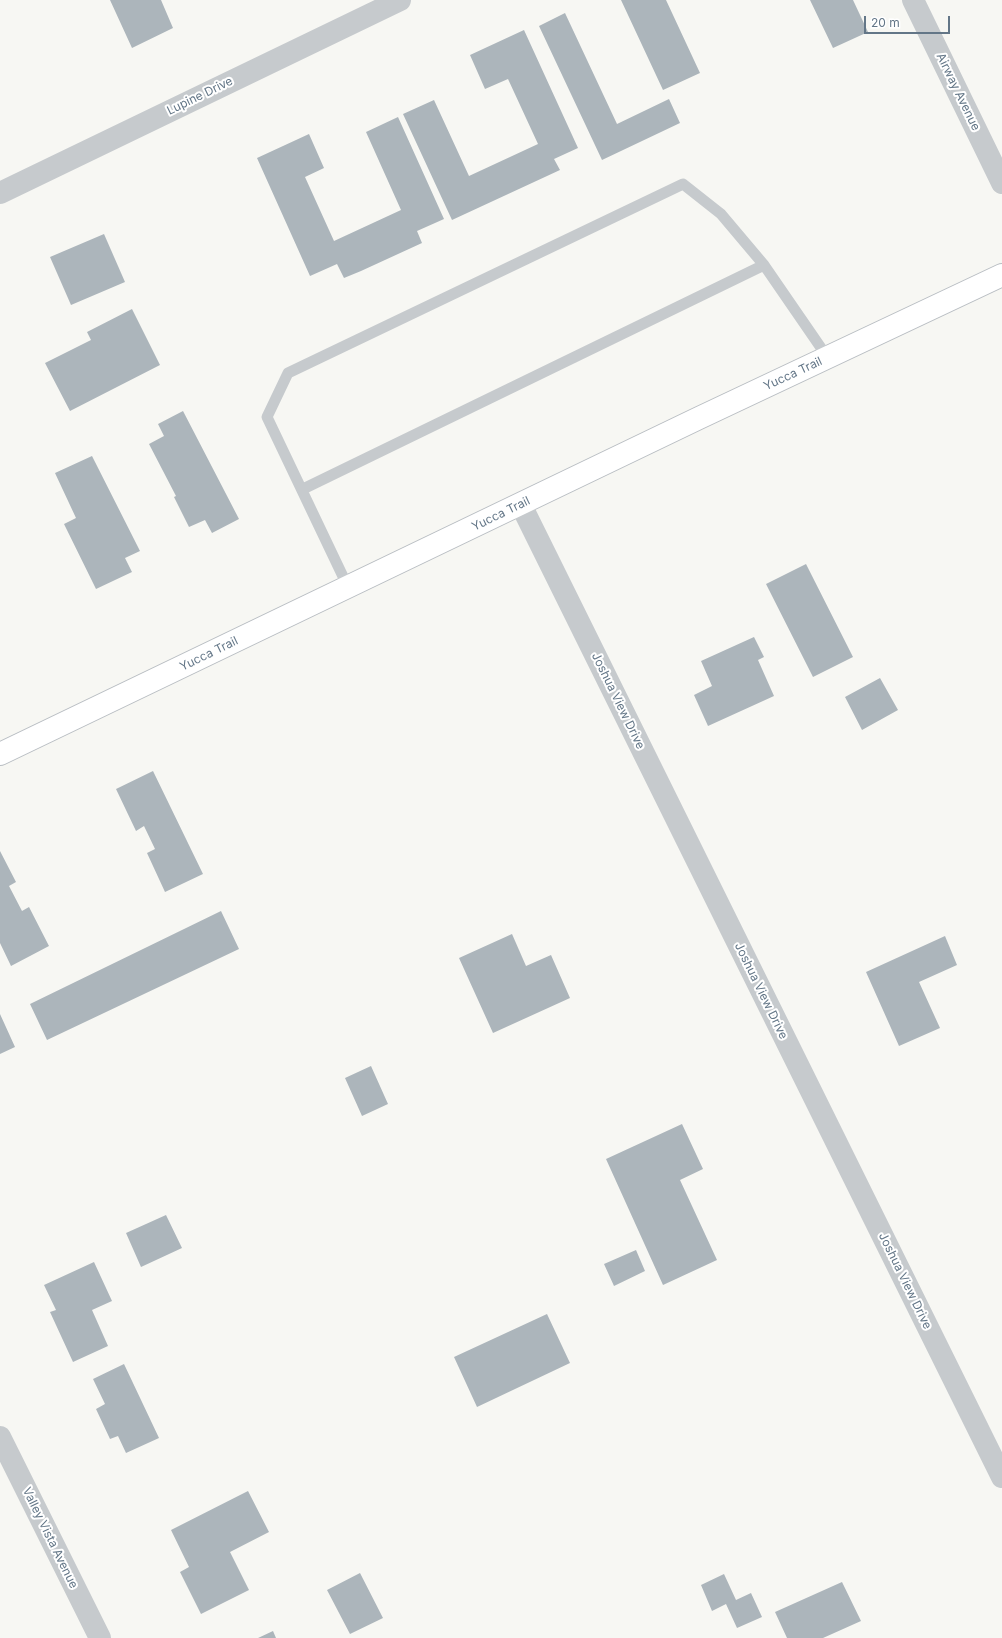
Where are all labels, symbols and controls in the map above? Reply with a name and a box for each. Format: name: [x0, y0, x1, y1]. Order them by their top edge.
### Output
scale bar: [866, 8, 952, 34]
text: 20 m: [871, 15, 900, 30]
street label: Airway Avenue: [933, 51, 983, 133]
street label: Lupine Drive: [165, 74, 235, 118]
street label: Yucca Trail: [761, 354, 825, 394]
street label: Yucca Trail: [470, 494, 532, 534]
street label: Yucca Trail: [178, 634, 240, 674]
street label: Joshua View Drive: [588, 650, 648, 752]
street label: Joshua View Drive: [731, 940, 791, 1042]
street label: Joshua View Drive: [875, 1230, 935, 1332]
street label: Valley Vista Avenue: [19, 1485, 81, 1591]

